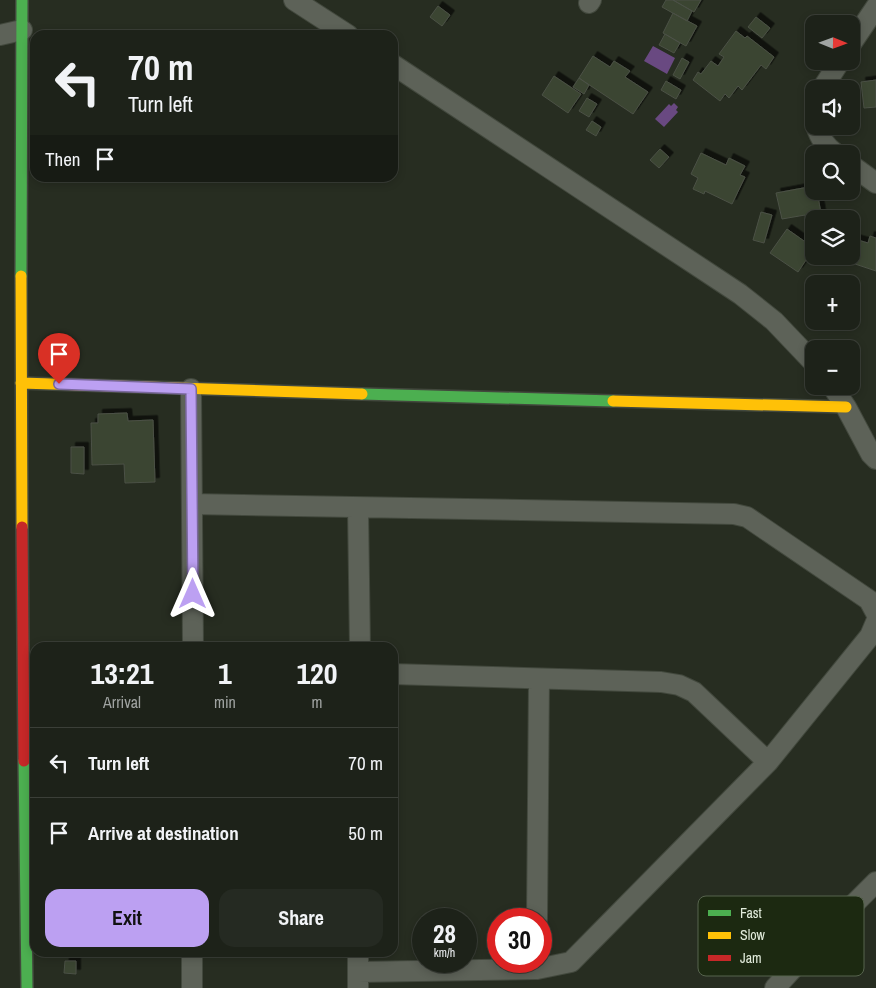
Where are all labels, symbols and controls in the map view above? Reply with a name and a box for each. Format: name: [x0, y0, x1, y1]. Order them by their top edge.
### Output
north arrow: [805, 15, 860, 70]
map controls: [805, 15, 860, 395]
text: 70 m: [128, 44, 193, 91]
icon: left: [45, 50, 110, 115]
button: sound: [805, 80, 860, 135]
text: Turn left: [128, 89, 193, 119]
icon: arrive: [91, 145, 119, 173]
button: search: [805, 145, 860, 200]
text: Then: [45, 146, 81, 172]
button: layers: [805, 210, 860, 265]
button: +: [805, 275, 860, 330]
pin: [38, 333, 80, 384]
icon: arrive: [45, 340, 73, 368]
button: −: [805, 340, 860, 395]
position arrow: [166, 567, 218, 619]
text: 13:21: [91, 653, 153, 693]
text: 1: [218, 653, 232, 693]
text: 120: [296, 653, 337, 693]
text: Arrival: [103, 691, 141, 713]
text: min: [214, 691, 236, 713]
text: m: [311, 691, 322, 713]
icon: left: [45, 749, 73, 777]
text: Turn left: [88, 750, 149, 776]
text: 70 m: [348, 750, 383, 776]
icon: arrive: [45, 819, 73, 847]
text: Arrive at destination: [88, 820, 239, 846]
text: 50 m: [348, 820, 383, 846]
button: Exit: [45, 889, 209, 947]
button: Share: [219, 889, 383, 947]
legend: [698, 896, 864, 976]
text: Fast: [740, 904, 762, 922]
speed limit sign: 30: [487, 908, 552, 973]
text: 28: [433, 917, 456, 951]
text: Slow: [740, 926, 766, 944]
text: km/h: [434, 945, 455, 961]
text: Jam: [740, 949, 762, 967]

